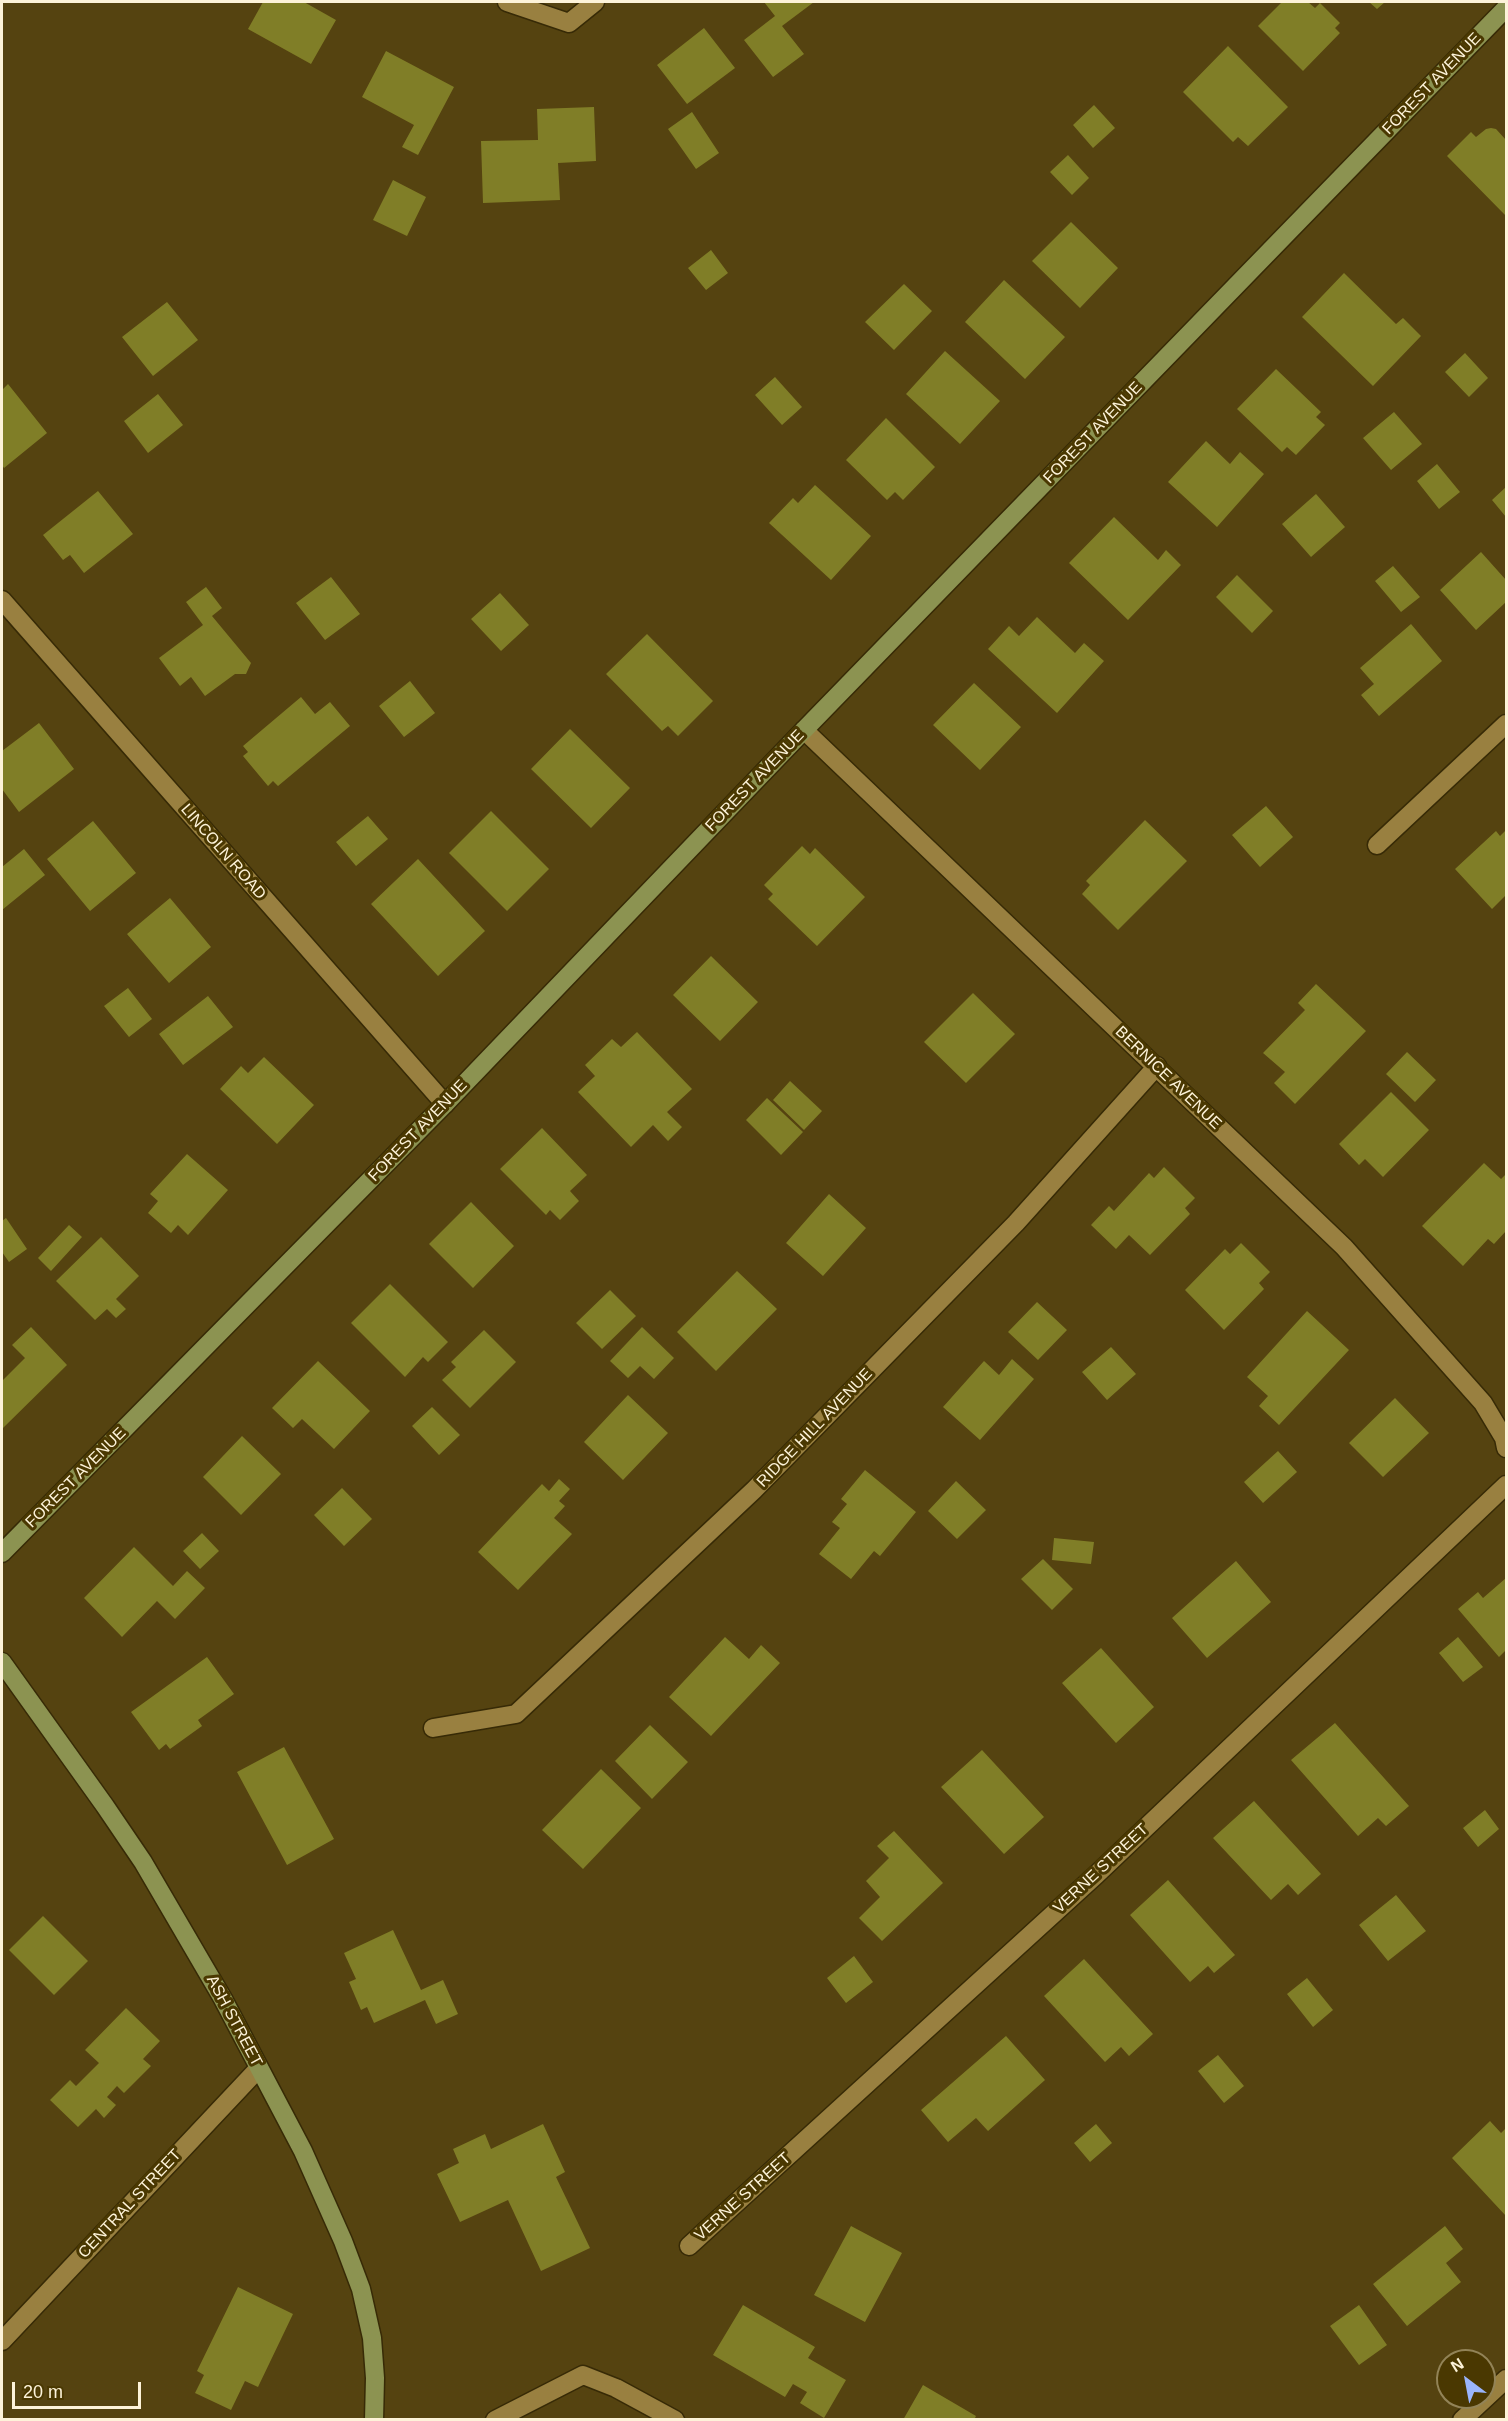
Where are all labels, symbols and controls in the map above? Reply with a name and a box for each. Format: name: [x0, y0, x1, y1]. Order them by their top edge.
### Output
street label: FOREST AVENUE: [1379, 29, 1485, 139]
street label: FOREST AVENUE: [1040, 378, 1146, 488]
street label: FOREST AVENUE: [702, 726, 808, 836]
street label: LINCOLN ROAD: [176, 800, 270, 904]
street label: BERNICE AVENUE: [1111, 1022, 1225, 1134]
street label: FOREST AVENUE: [365, 1076, 471, 1186]
street label: RIDGE HILL AVENUE: [753, 1365, 877, 1491]
street label: FOREST AVENUE: [22, 1424, 130, 1532]
street label: VERNE STREET: [1050, 1820, 1152, 1918]
street label: ASH STREET: [202, 1972, 266, 2070]
street label: CENTRAL STREET: [74, 2145, 186, 2263]
street label: VERNE STREET: [691, 2149, 795, 2245]
north arrow: [1436, 2349, 1496, 2409]
text: N: [1448, 2355, 1467, 2375]
scale bar: [15, 2370, 144, 2408]
text: 20 m: [23, 2382, 63, 2402]

